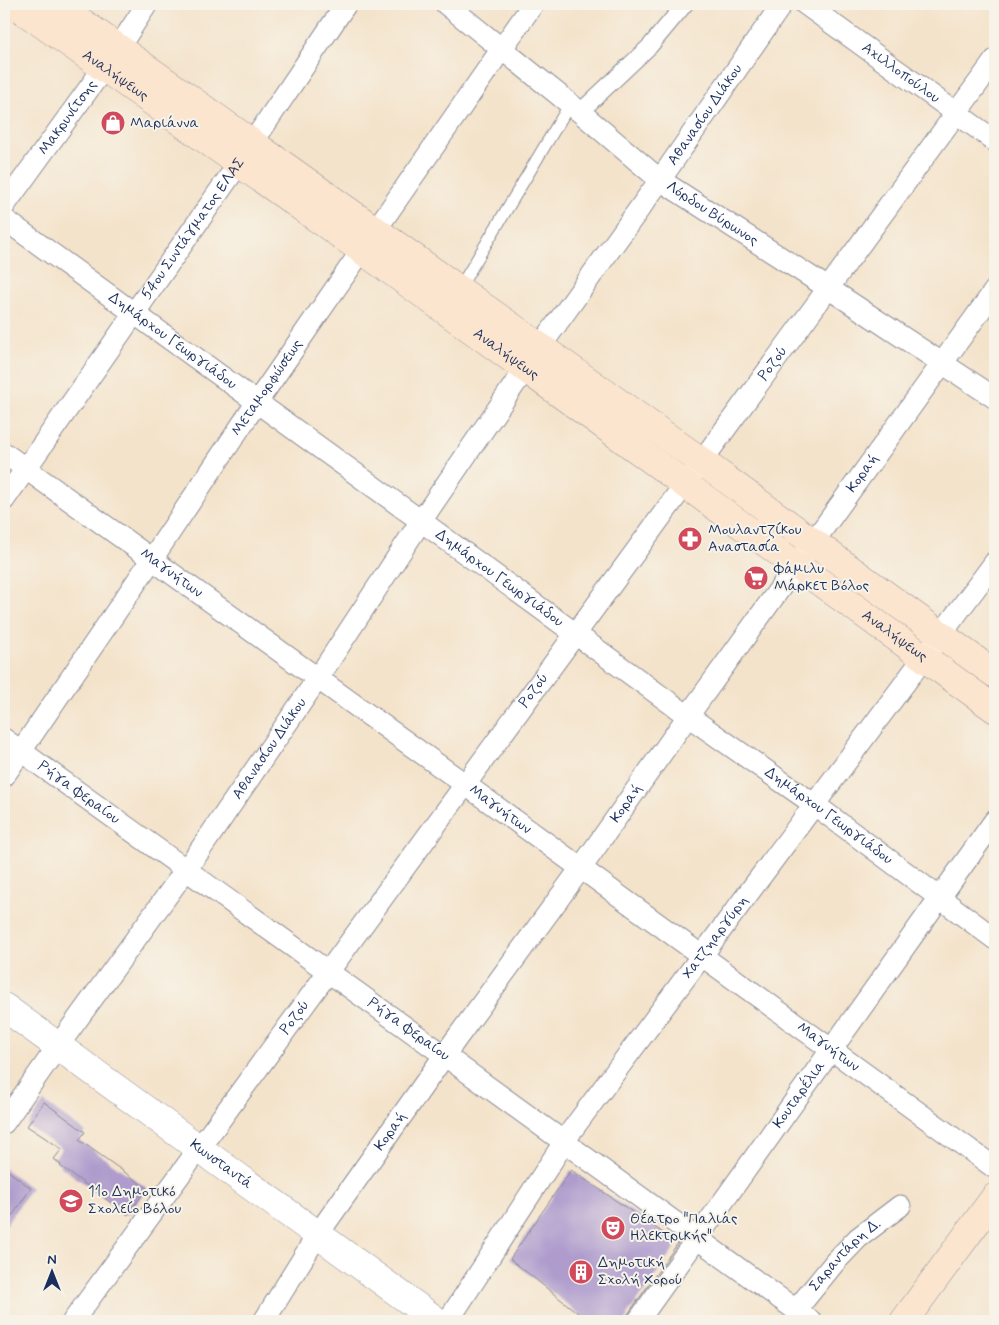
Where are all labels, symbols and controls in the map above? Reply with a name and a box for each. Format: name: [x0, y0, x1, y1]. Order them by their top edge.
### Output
street label: Αχιλλοπούλου: [857, 38, 944, 108]
street label: Αναλήψεως: [78, 45, 153, 106]
street label: Αθανασίου Διάκου: [663, 60, 747, 169]
street label: Μακρυνίτσης: [34, 76, 102, 159]
shop icon: Μαριάννα: [100, 110, 126, 136]
place label: Μαριάννα: [130, 113, 200, 133]
street label: 54ου Συντάγματος ΕΛΑΣ: [137, 154, 250, 303]
street label: Λόρδου Βύρωνος: [662, 176, 762, 251]
street label: Δημάρχου Γεωργιάδου: [104, 288, 241, 394]
street label: Αναλήψεως: [469, 324, 543, 385]
street label: Μεταμορφώσεως: [227, 335, 308, 440]
street label: Ροζού: [754, 342, 792, 385]
street label: Κοραή: [842, 450, 884, 497]
place label: Μουλαντζίκου Αναστασία: [708, 520, 802, 557]
street label: Δημάρχου Γεωργιάδου: [431, 525, 568, 632]
pharmacy icon: Μουλαντζίκου Αναστασία: [677, 526, 703, 552]
street label: Μαγνήτων: [136, 544, 207, 603]
place label: Φάμιλυ Μάρκετ Βόλος: [773, 559, 870, 596]
supermarket icon: Φάμιλυ Μάρκετ Βόλος: [743, 565, 769, 591]
street label: Αναλήψεως: [858, 606, 932, 667]
street label: Ροζού: [515, 669, 553, 712]
street label: Αθανασίου Διάκου: [228, 694, 312, 803]
street label: Ρήγα Φεραίου: [34, 756, 124, 829]
street label: Δημάρχου Γεωργιάδου: [760, 763, 897, 870]
street label: Μαγνήτων: [465, 780, 536, 839]
street label: Κοραή: [606, 780, 647, 827]
street label: Χατζηαργύρη: [678, 891, 753, 983]
street label: Ρήγα Φεραίου: [363, 993, 454, 1066]
street label: Ροζού: [276, 996, 314, 1039]
street label: Μαγνήτων: [793, 1018, 864, 1077]
street label: Κουταρέλια: [768, 1056, 831, 1132]
street label: Κοραή: [370, 1108, 411, 1155]
street label: Κωνσταντά: [185, 1135, 257, 1194]
place label: 11ο Δημοτικό Σχολείο Βόλου: [88, 1182, 181, 1219]
school or university icon: 11ο Δημοτικό Σχολείο Βόλου: [58, 1188, 84, 1214]
place label: Θέατρο "Παλιάς Ηλεκτρικής": [630, 1209, 738, 1246]
street label: Σαραντάρη Δ.: [805, 1214, 885, 1296]
theatre icon: Θέατρο "Παλιάς Ηλεκτρικής": [600, 1215, 626, 1241]
north arrow: [28, 1248, 78, 1298]
text: N: [47, 1251, 57, 1269]
place label: Δημοτική Σχολή Χορού: [598, 1253, 683, 1290]
building icon: Δημοτική Σχολή Χορού: [568, 1259, 594, 1285]

